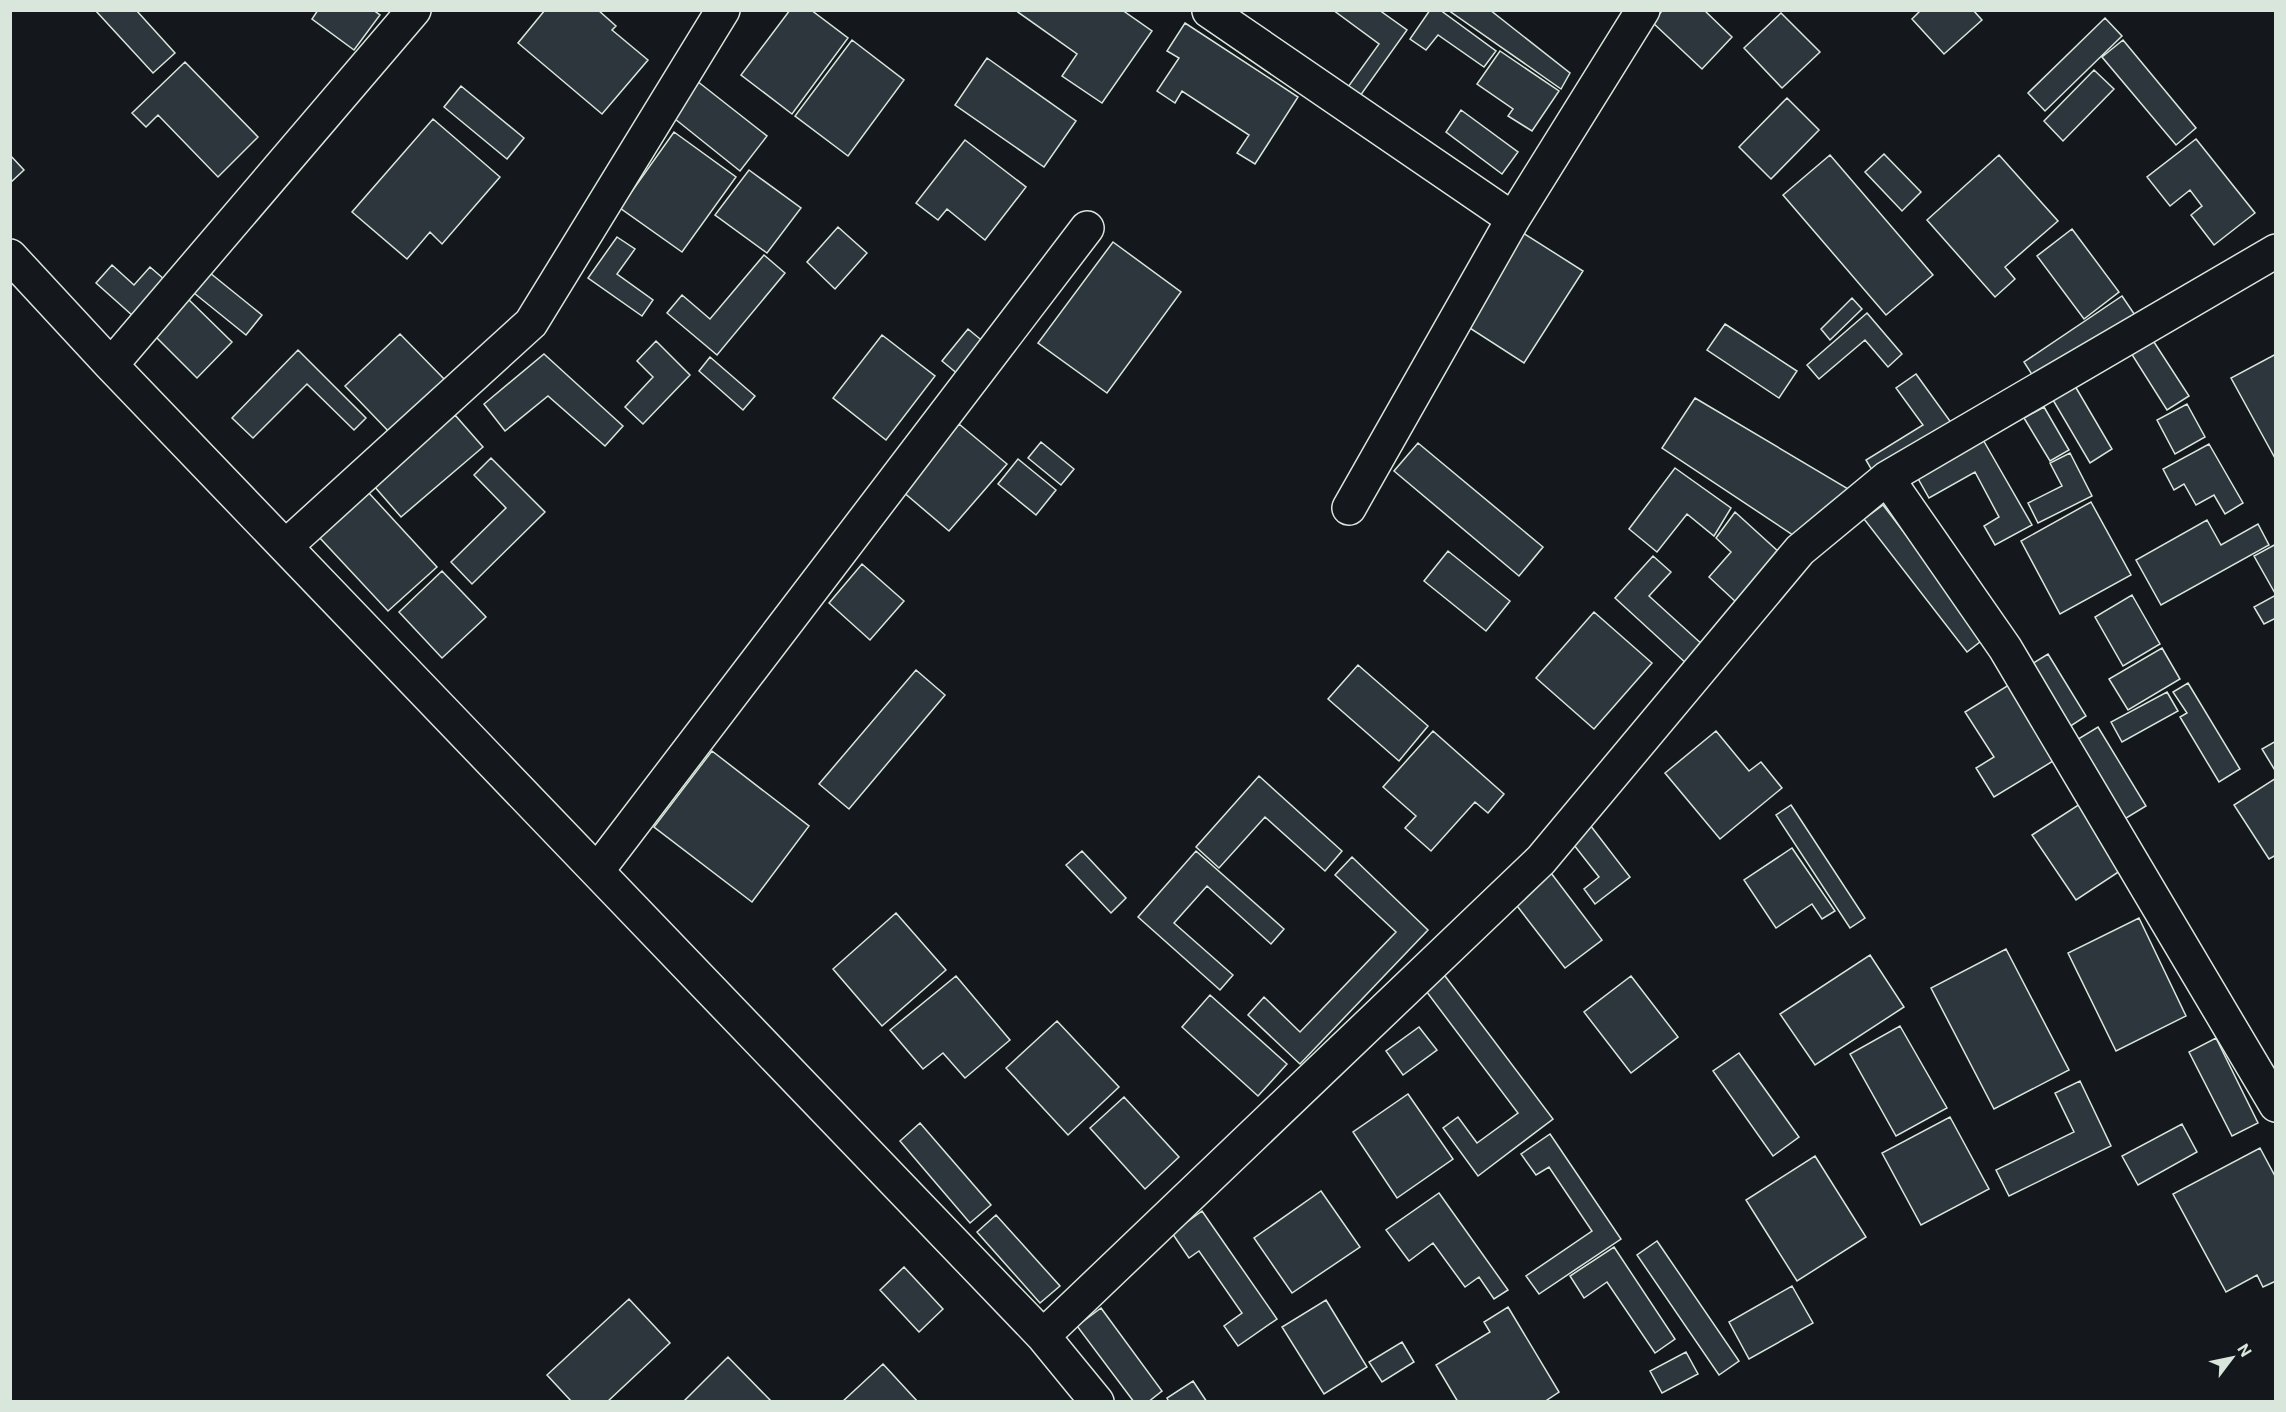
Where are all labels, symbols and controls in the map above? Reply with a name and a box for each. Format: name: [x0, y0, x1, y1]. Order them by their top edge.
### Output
north arrow: [2202, 1328, 2262, 1388]
text: N: [2233, 1340, 2255, 1360]

